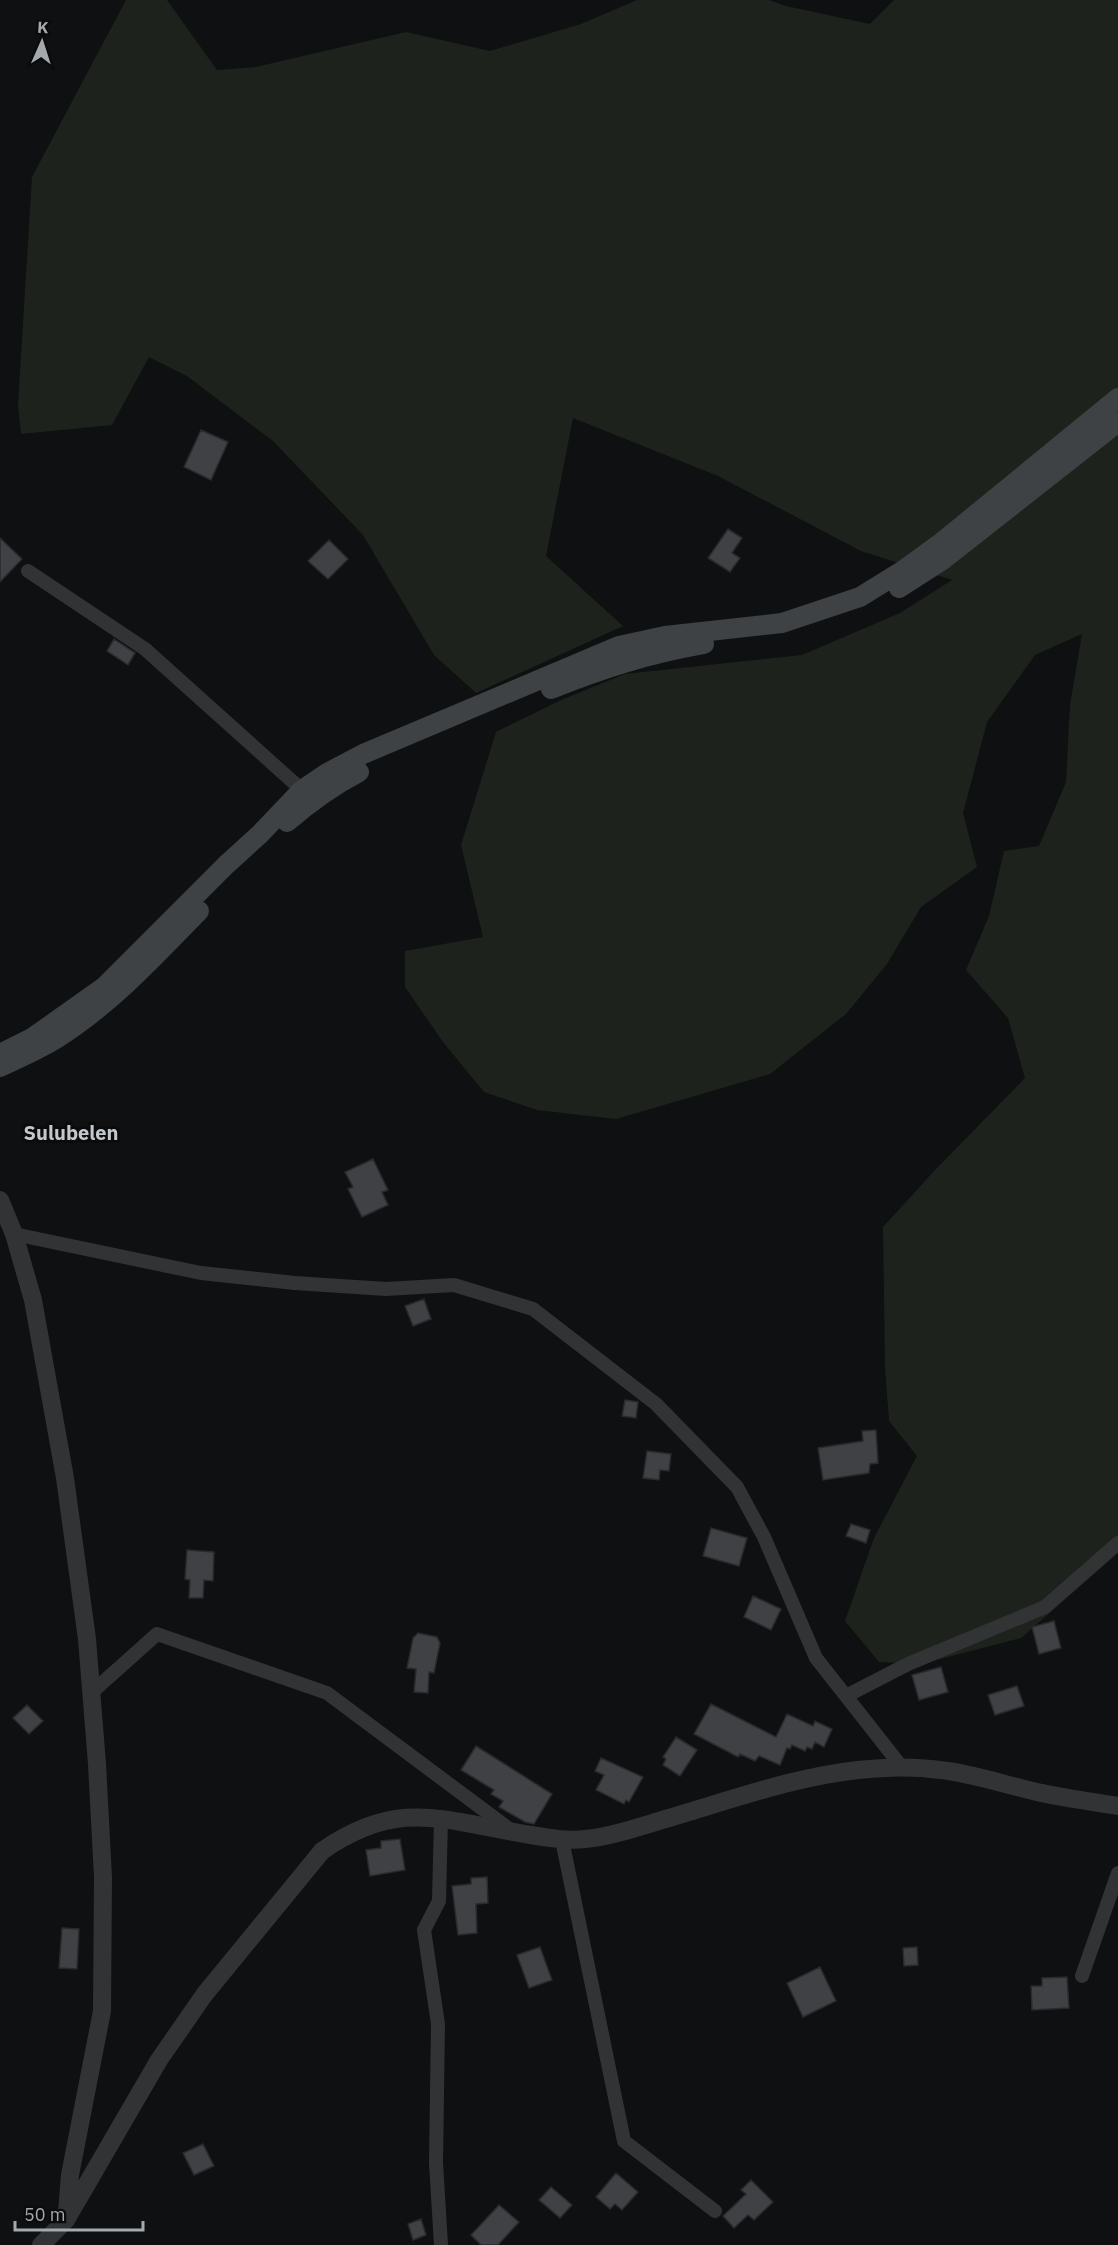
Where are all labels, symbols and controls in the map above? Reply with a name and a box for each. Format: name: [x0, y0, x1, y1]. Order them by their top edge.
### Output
north arrow: [12, 12, 72, 72]
text: K: [37, 17, 49, 37]
district label: Sulubelen: [24, 1119, 119, 1146]
scale bar: [15, 2194, 142, 2232]
text: 50 m: [24, 2203, 66, 2226]

